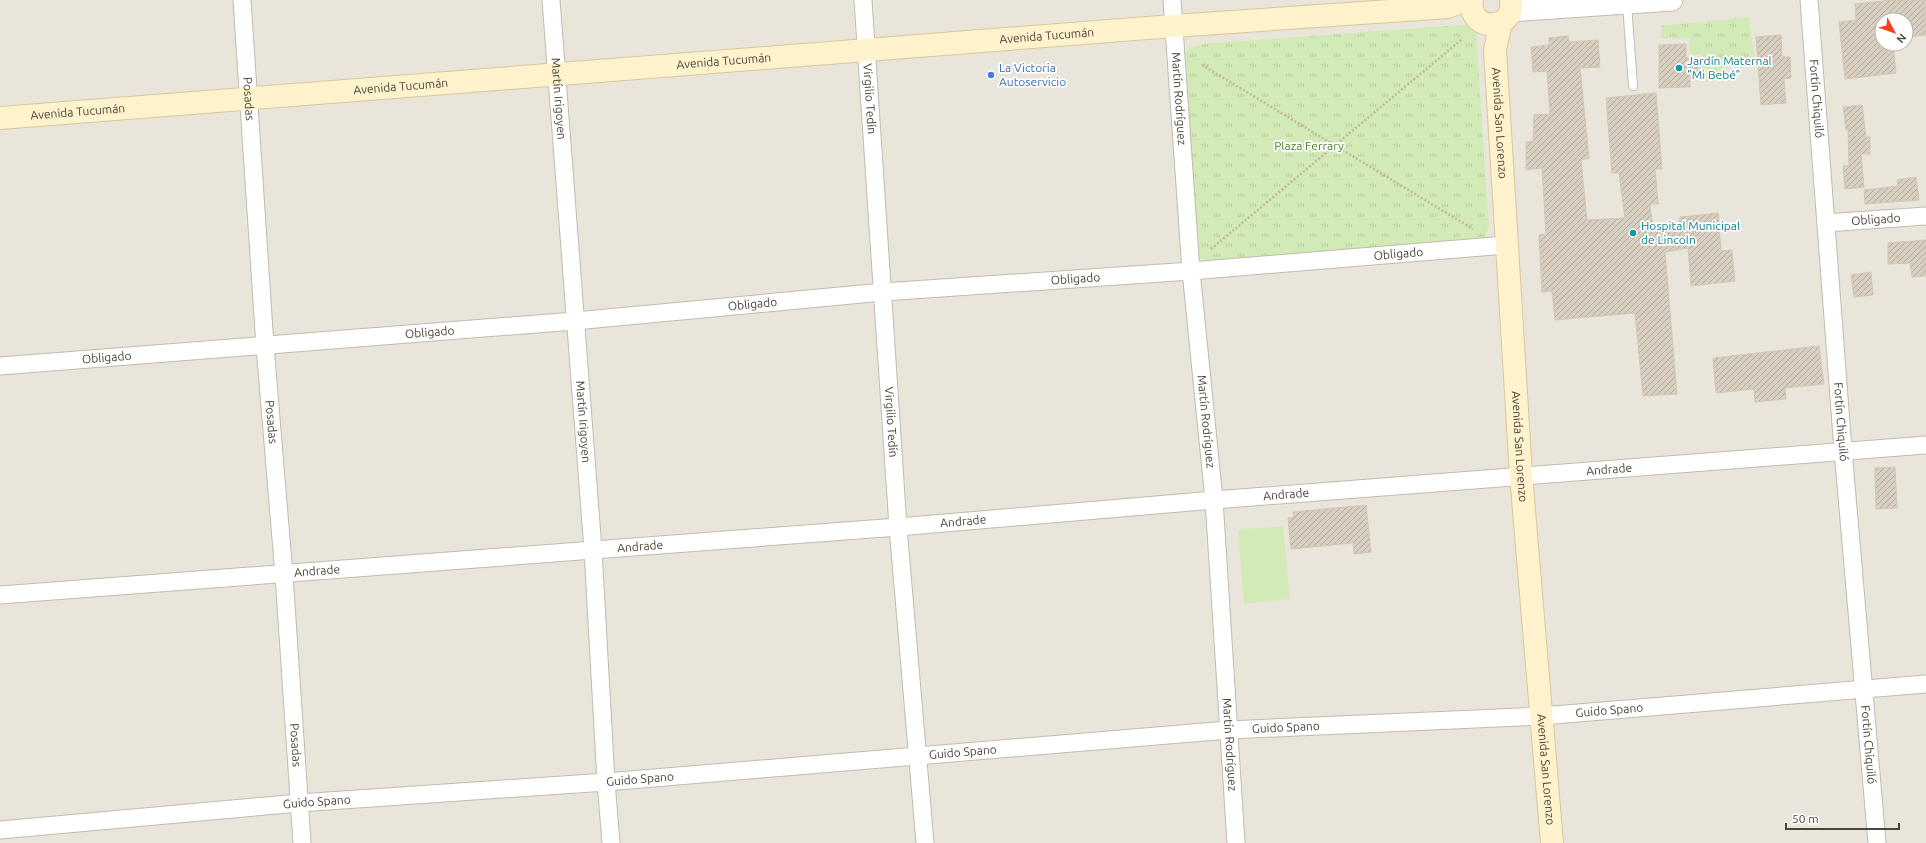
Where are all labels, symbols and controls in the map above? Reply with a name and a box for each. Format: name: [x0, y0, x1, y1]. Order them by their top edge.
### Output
north arrow: [1874, 12, 1914, 52]
street label: Avenida Tucumán: [999, 25, 1095, 46]
text: N: [1894, 32, 1909, 46]
street label: Avenida Tucumán: [676, 51, 772, 71]
street label: Martín Rodríguez: [1170, 52, 1189, 146]
place label: Jardín Maternal "Mi Bebé": [1687, 54, 1772, 81]
street label: Martín Irigoyen: [549, 57, 569, 140]
street label: Fortín Chiquiló: [1807, 59, 1826, 139]
place label: La Victoria Autoservicio: [999, 61, 1066, 88]
street label: Virgilio Tedín: [861, 63, 879, 134]
marker: Jardín Maternal "Mi Bebé": [1674, 63, 1684, 73]
street label: Avenida San Lorenzo: [1490, 67, 1510, 179]
marker: La Victoria Autoservicio: [986, 70, 996, 80]
street label: Posadas: [241, 76, 257, 121]
street label: Avenida Tucumán: [353, 76, 449, 96]
street label: Avenida Tucumán: [30, 101, 126, 122]
park label: Plaza Ferrary: [1274, 139, 1344, 152]
street label: Obligado: [1851, 211, 1901, 227]
place label: Hospital Municipal de Lincoln: [1641, 219, 1740, 246]
marker: Hospital Municipal de Lincoln: [1628, 228, 1638, 238]
street label: Obligado: [1373, 245, 1424, 262]
street label: Obligado: [1050, 270, 1101, 287]
street label: Obligado: [727, 295, 778, 313]
street label: Obligado: [404, 323, 455, 340]
street label: Obligado: [81, 349, 132, 366]
street label: Martín Rodríguez: [1195, 374, 1218, 469]
street label: Martín Irigoyen: [574, 380, 593, 463]
street label: Fortín Chiquiló: [1832, 382, 1851, 462]
street label: Virgilio Tedín: [883, 386, 900, 458]
street label: Avenida San Lorenzo: [1510, 391, 1530, 503]
street label: Posadas: [264, 400, 280, 444]
street label: Andrade: [1586, 461, 1633, 477]
street label: Andrade: [1263, 486, 1309, 502]
street label: Andrade: [940, 512, 987, 529]
street label: Andrade: [617, 538, 664, 554]
street label: Andrade: [294, 562, 341, 579]
street label: Martín Rodríguez: [1221, 698, 1240, 792]
street label: Guido Spano: [1575, 701, 1644, 719]
street label: Fortín Chiquiló: [1859, 705, 1879, 785]
street label: Avenida San Lorenzo: [1535, 713, 1557, 826]
street label: Guido Spano: [1252, 719, 1320, 735]
street label: Posadas: [288, 723, 304, 767]
street label: Guido Spano: [928, 742, 997, 761]
street label: Guido Spano: [606, 769, 674, 788]
street label: Guido Spano: [282, 792, 351, 810]
scale bar: [1786, 805, 1899, 831]
text: 50 m: [1792, 812, 1819, 825]

